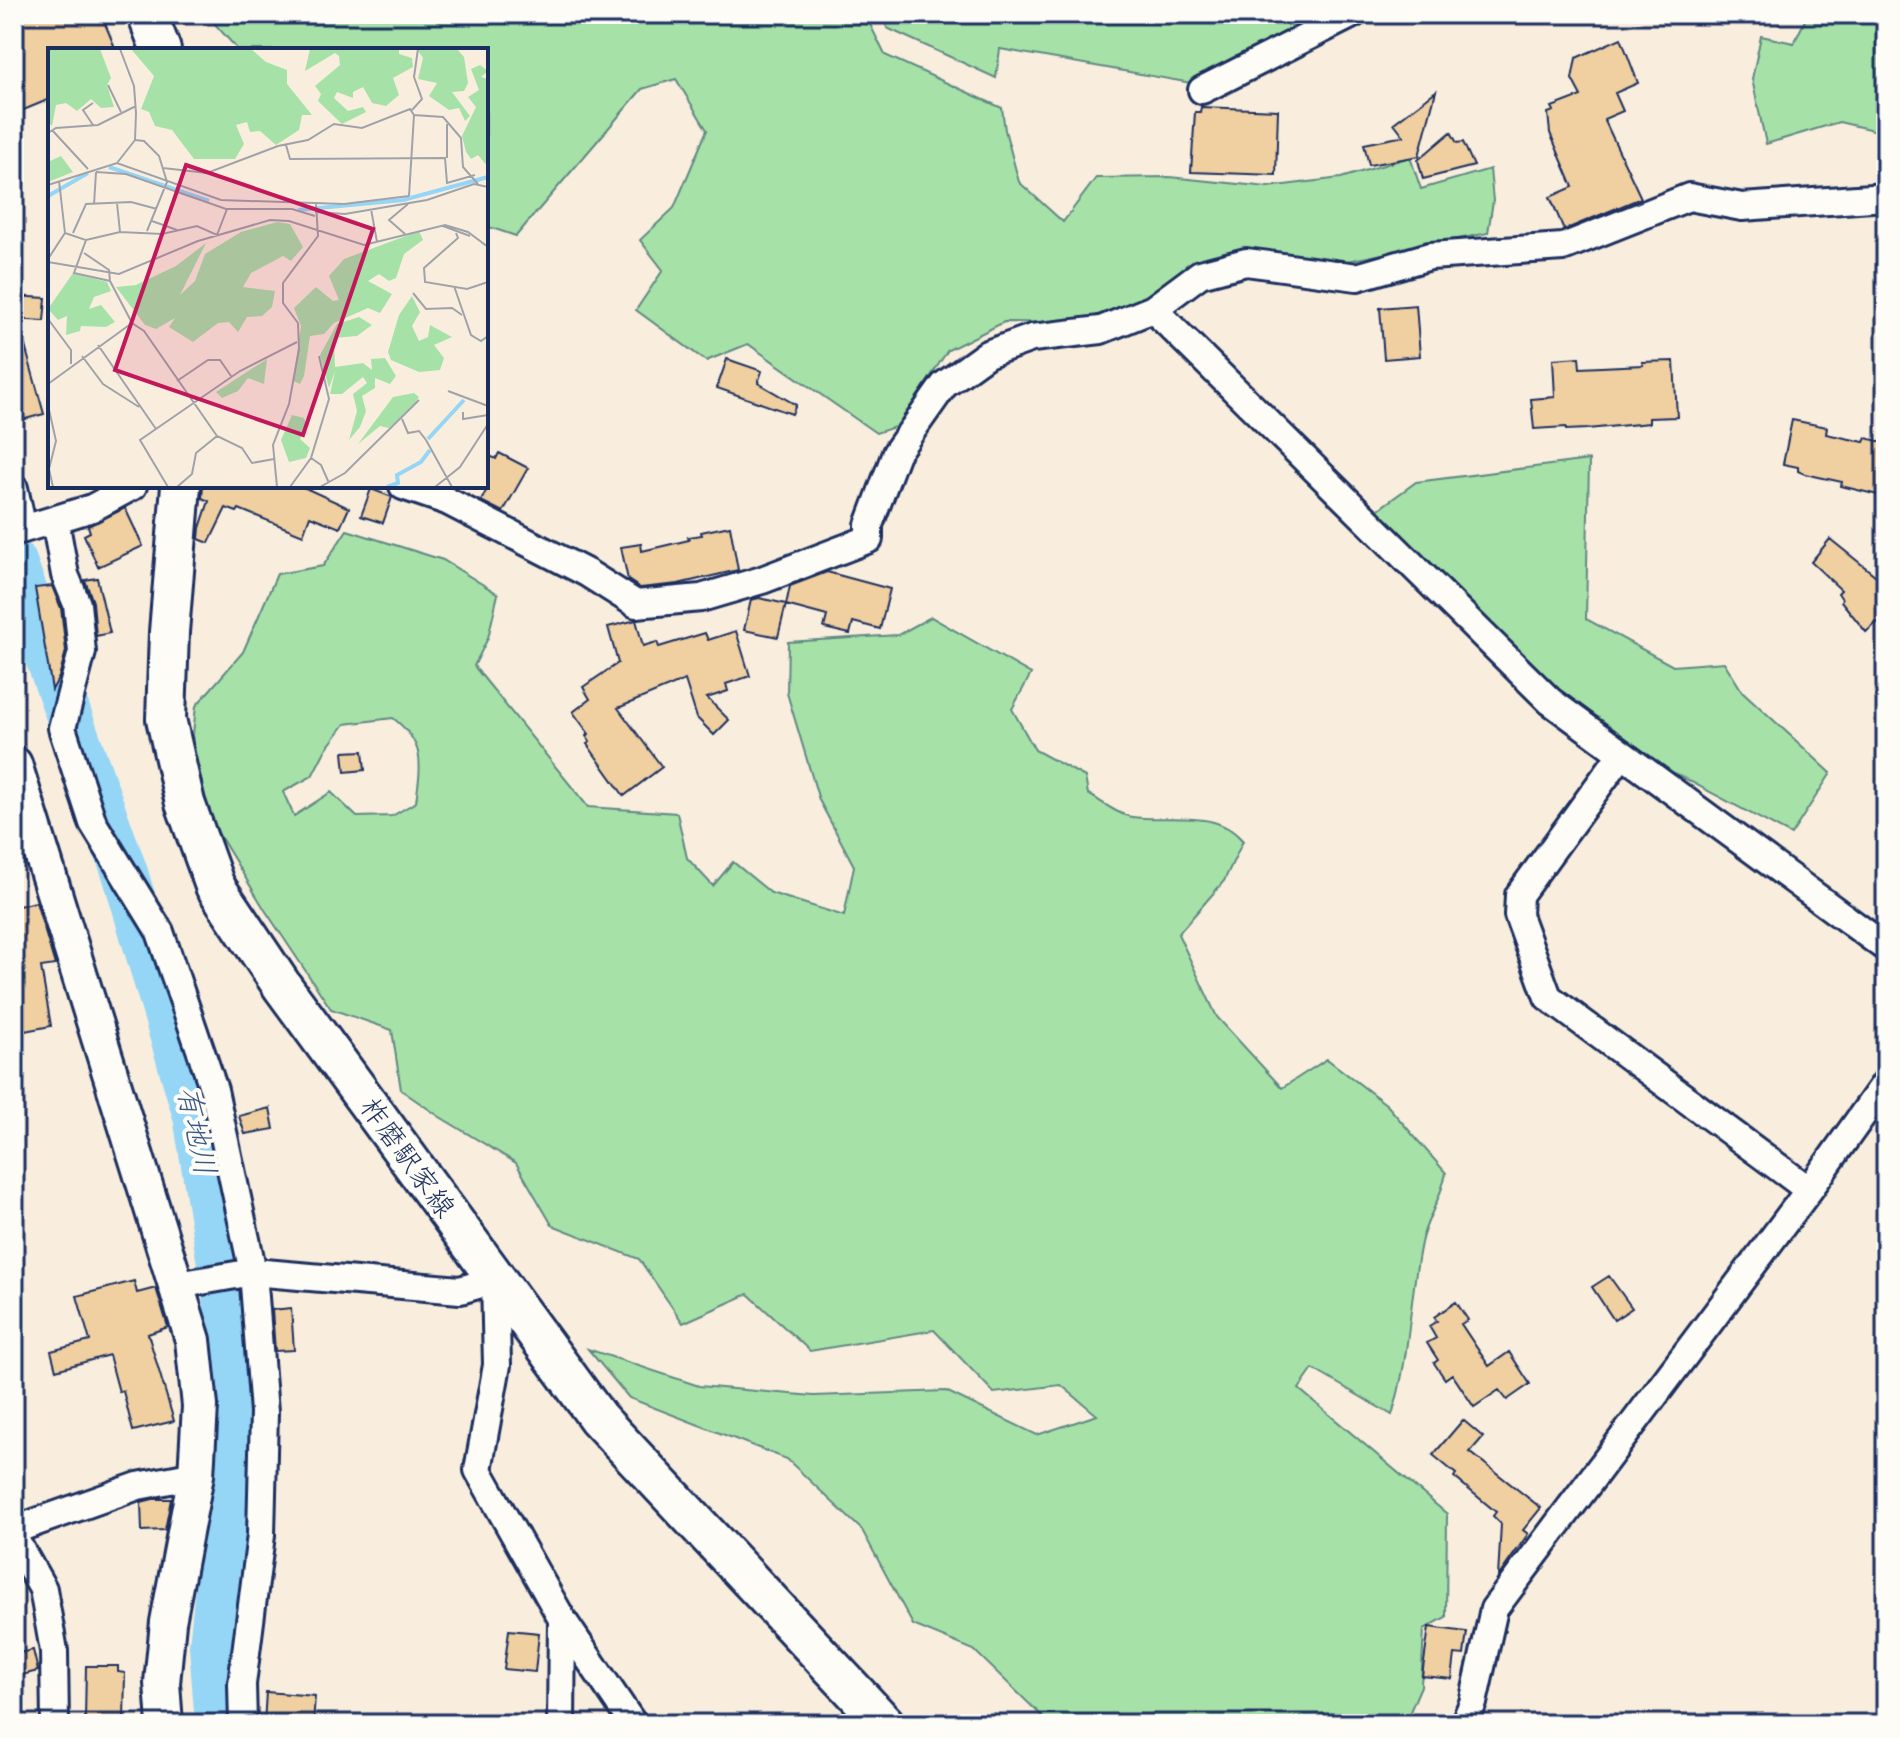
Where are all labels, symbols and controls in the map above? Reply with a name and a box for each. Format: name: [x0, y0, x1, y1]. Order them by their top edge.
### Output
inset map: [48, 48, 488, 488]
water label: 有地川: [166, 1083, 226, 1179]
street label: 柞磨駅家線: [350, 1090, 464, 1226]

